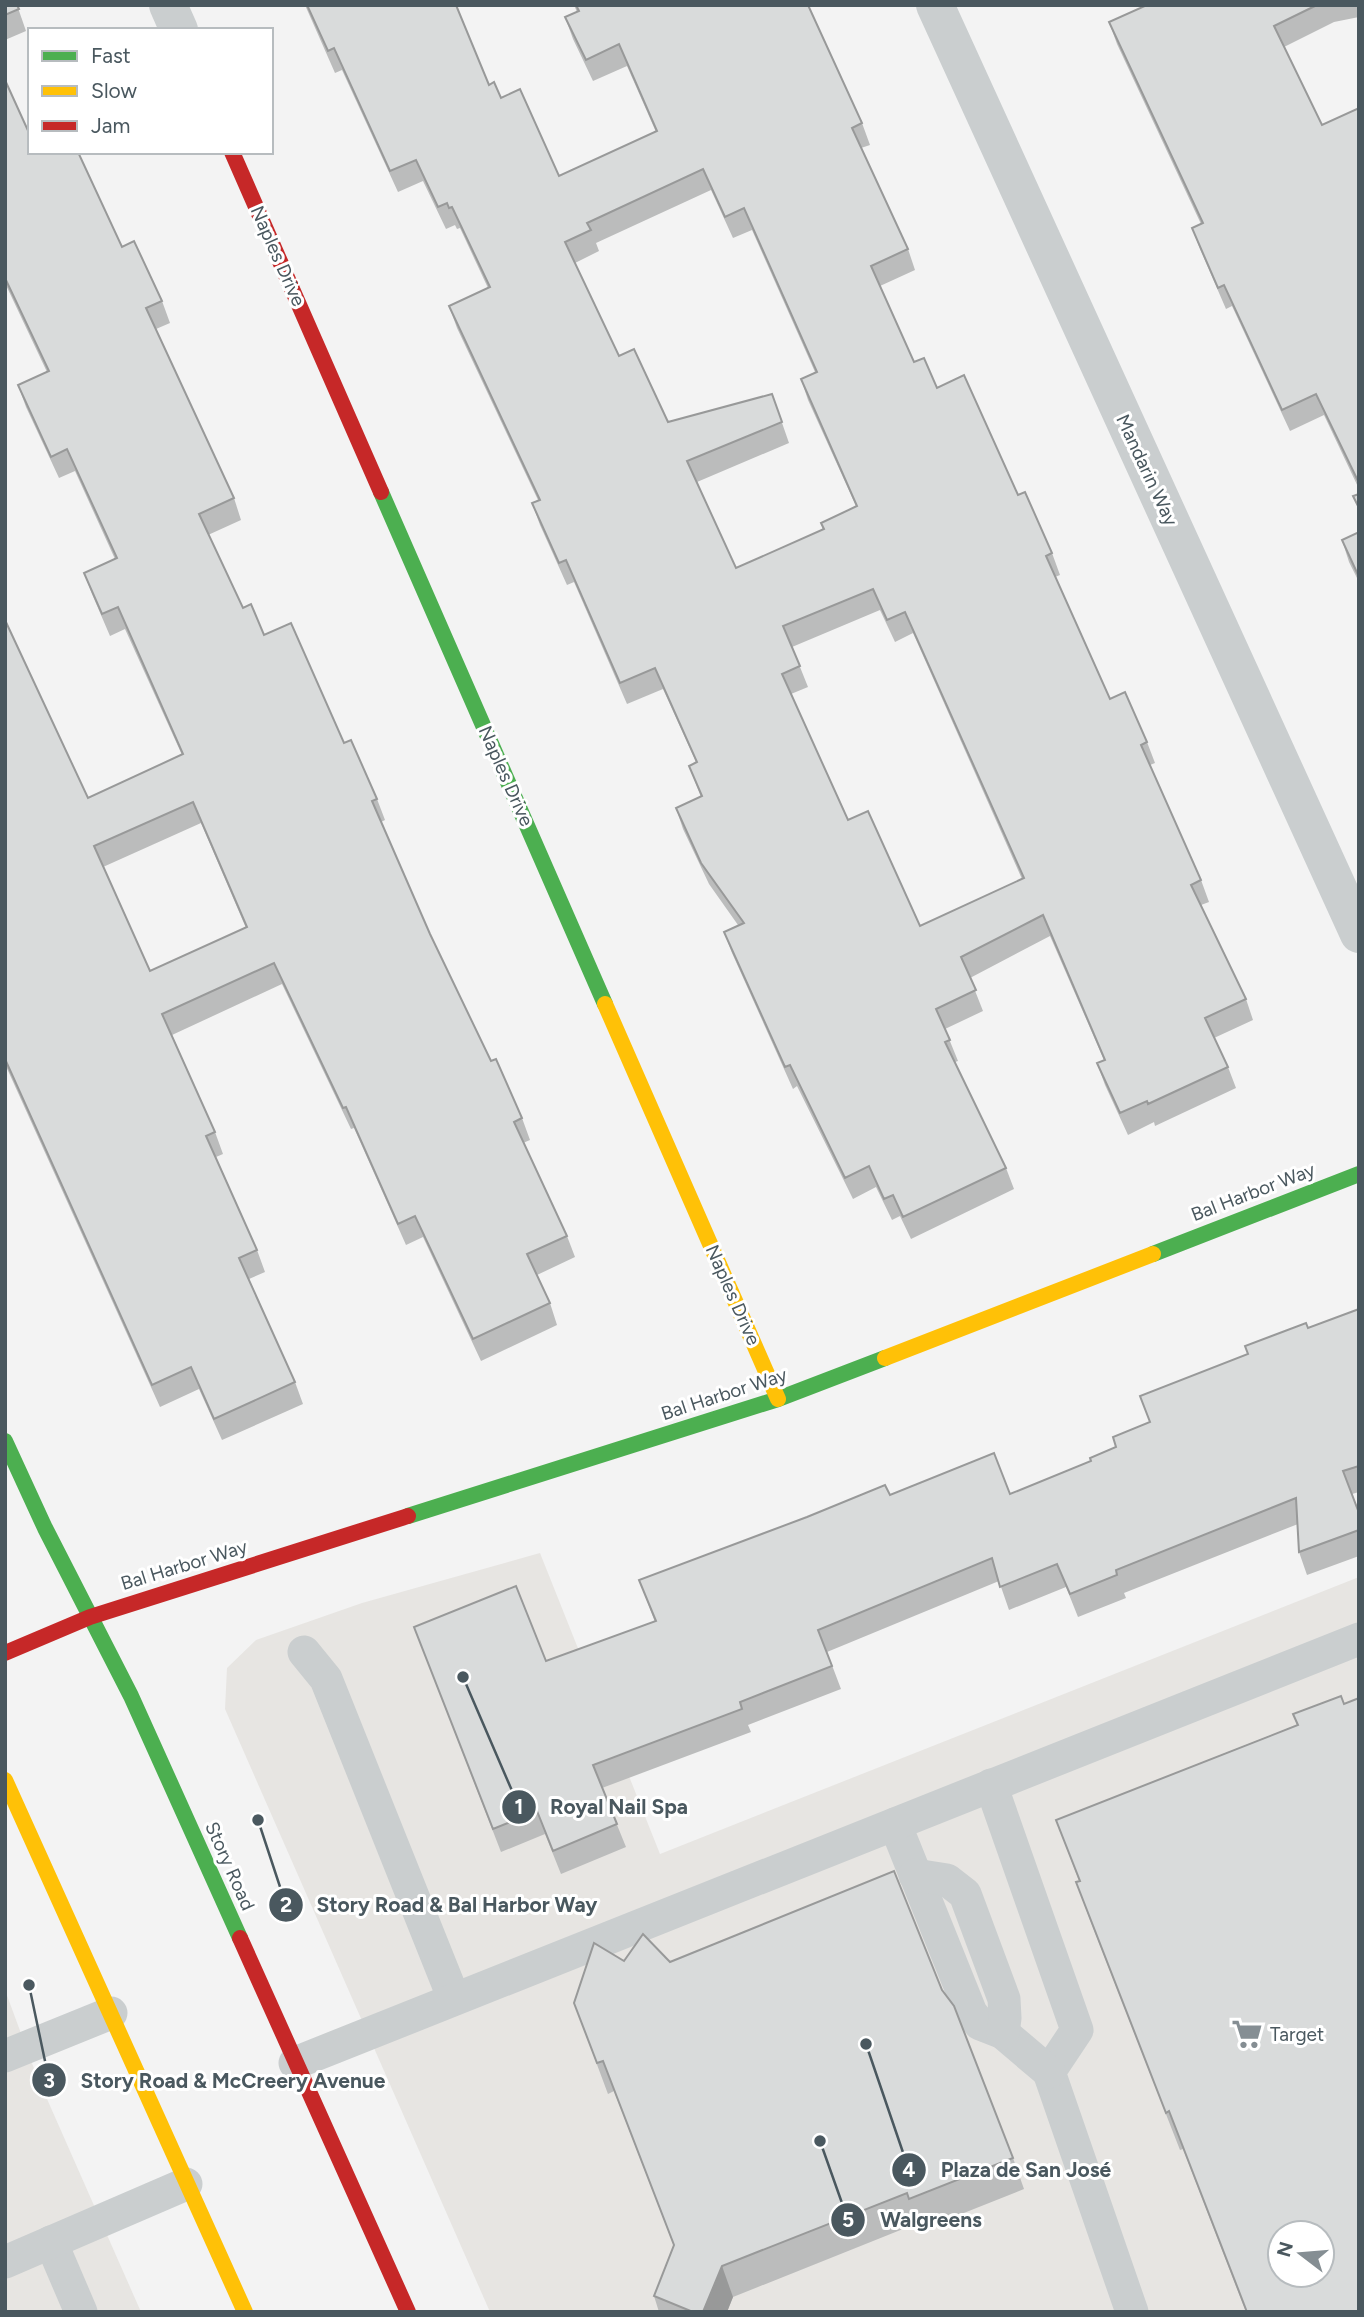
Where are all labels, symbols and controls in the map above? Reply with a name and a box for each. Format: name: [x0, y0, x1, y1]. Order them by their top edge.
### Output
legend: [28, 28, 273, 154]
text: Fast: [91, 43, 131, 68]
text: Slow: [91, 78, 137, 103]
text: Jam: [91, 113, 130, 138]
street label: Naples Drive: [246, 202, 310, 310]
street label: Mandarin Way: [1111, 411, 1183, 529]
street label: Naples Drive: [474, 722, 538, 830]
street label: Bal Harbor Way: [1188, 1158, 1318, 1226]
street label: Naples Drive: [701, 1241, 765, 1349]
street label: Bal Harbor Way: [658, 1363, 790, 1425]
street label: Bal Harbor Way: [118, 1535, 250, 1595]
callout: Royal Nail Spa: [501, 1786, 702, 1828]
text: 1: [515, 1794, 523, 1819]
text: Royal Nail Spa: [550, 1794, 688, 1819]
street label: Story Road: [200, 1818, 260, 1914]
callout: Story Road & Bal Harbor Way: [268, 1884, 612, 1926]
text: 2: [280, 1892, 292, 1917]
text: Story Road & Bal Harbor Way: [317, 1892, 598, 1917]
supermarket icon: Target: [1230, 2017, 1264, 2051]
place label: Target: [1270, 2023, 1324, 2046]
callout: Story Road & McCreery Avenue: [31, 2059, 399, 2101]
text: 3: [43, 2068, 55, 2093]
text: Story Road & McCreery Avenue: [81, 2068, 386, 2093]
callout: Plaza de San José: [892, 2149, 1125, 2191]
text: 4: [902, 2157, 916, 2182]
text: Plaza de San José: [941, 2157, 1112, 2182]
callout: Walgreens: [831, 2199, 996, 2241]
text: 5: [842, 2207, 854, 2232]
text: Walgreens: [880, 2207, 982, 2232]
north arrow: [1266, 2219, 1336, 2289]
text: N: [1272, 2239, 1298, 2260]

